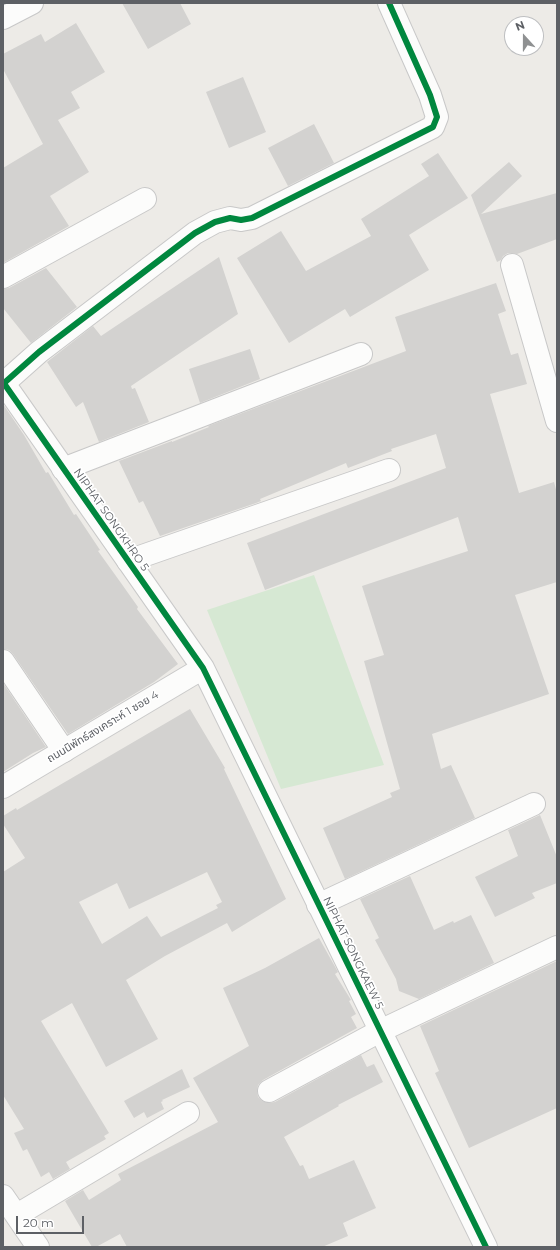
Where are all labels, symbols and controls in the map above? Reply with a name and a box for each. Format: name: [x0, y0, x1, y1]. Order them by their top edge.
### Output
north arrow: [504, 16, 544, 56]
text: N: [513, 18, 527, 34]
street label: NIPHAT SONGKHRO 5: [71, 466, 151, 574]
street label: ถนนนิพัทธ์สงเคราะห์ 1 ซอย 4: [45, 688, 161, 766]
street label: NIPHAT SONGKAEW 5: [320, 895, 386, 1011]
scale bar: [18, 1208, 86, 1234]
text: 20 m: [23, 1215, 54, 1230]

